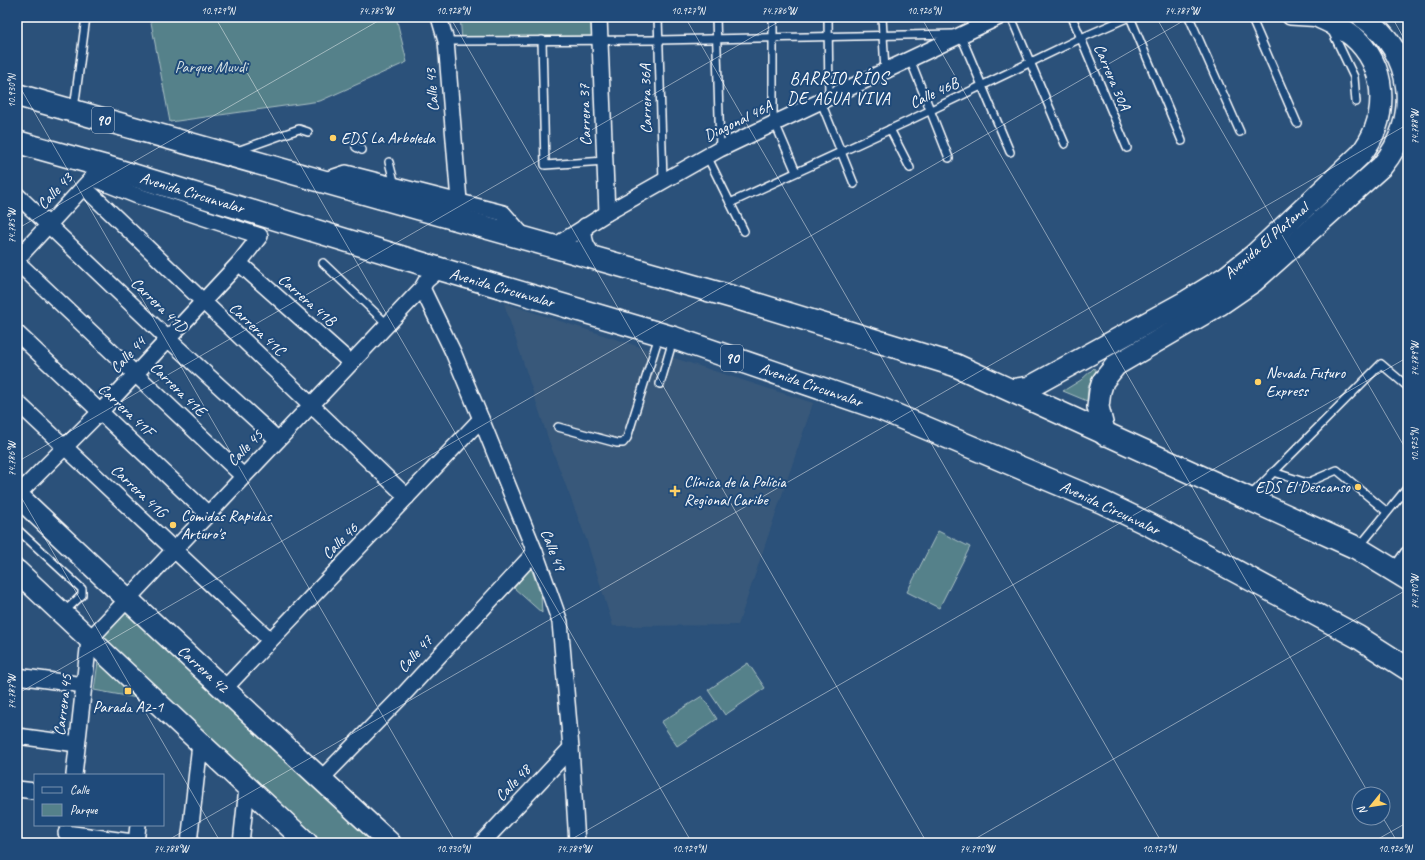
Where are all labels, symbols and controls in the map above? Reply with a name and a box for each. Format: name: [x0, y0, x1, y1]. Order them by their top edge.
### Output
text: 10.929°N: [201, 4, 237, 17]
text: 74.785°W: [359, 4, 395, 17]
text: 10.928°N: [436, 4, 472, 17]
text: 10.927°N: [671, 4, 707, 17]
text: 74.786°W: [762, 4, 798, 17]
text: 10.926°N: [907, 4, 943, 17]
text: 74.787°W: [1165, 4, 1201, 17]
street label: Carrera 30A: [1089, 41, 1135, 114]
park label: Parque Muvdi: [175, 57, 249, 77]
street label: Carrera 36A: [635, 63, 657, 134]
street label: Calle 43: [420, 66, 443, 112]
district label: BARRIO RÍOS DE AGUA VIVA: [787, 67, 891, 109]
text: 10.930°N: [5, 72, 18, 108]
street label: Calle 46B: [906, 72, 963, 113]
street label: Carrera 37: [574, 83, 596, 146]
street label: Diagonal 46A: [701, 95, 776, 146]
road number: 90: [92, 107, 114, 133]
text: 74.788°W: [1408, 108, 1421, 144]
place label: EDS La Arboleda: [341, 128, 436, 148]
marker: EDS La Arboleda: [328, 133, 338, 143]
street label: Calle 43: [33, 167, 78, 214]
street label: Avenida Circunvalar: [138, 168, 248, 219]
street label: Avenida El Platanal: [1220, 197, 1315, 283]
text: 74.785°W: [5, 207, 18, 243]
street label: Avenida Circunvalar: [447, 264, 558, 313]
street label: Carrera 41B: [274, 269, 341, 332]
street label: Carrera 41D: [126, 273, 193, 338]
street label: Carrera 41C: [225, 298, 290, 361]
street label: Calle 44: [106, 331, 151, 378]
text: 74.789°W: [1408, 340, 1421, 376]
road number: 90: [721, 345, 743, 371]
street label: Carrera 41E: [146, 357, 212, 422]
street label: Avenida Circunvalar: [757, 358, 866, 412]
place label: Nevada Futuro Express: [1266, 363, 1346, 401]
marker: Nevada Futuro Express: [1253, 377, 1263, 387]
street label: Carrera 41F: [94, 379, 161, 443]
street label: Calle 45: [223, 425, 268, 471]
text: 10.925°N: [1408, 426, 1421, 462]
text: 74.786°W: [5, 440, 18, 476]
street label: Carrera 41G: [107, 460, 173, 524]
place label: Clínica de la Polícia Regional Caribe: [684, 472, 787, 510]
street label: Avenida Circunvalar: [1057, 476, 1164, 540]
place label: EDS El Descanso: [1255, 477, 1351, 497]
marker: EDS El Descanso: [1353, 482, 1363, 492]
marker: Clínica de la Polícia Regional Caribe: [669, 485, 681, 497]
place label: Comidas Rapidas Arturo's: [181, 506, 273, 544]
street label: Calle 46: [318, 518, 363, 563]
marker: Comidas Rapidas Arturo's: [168, 520, 178, 530]
street label: Calle 49: [536, 526, 571, 576]
text: 74.790°W: [1408, 573, 1421, 609]
street label: Calle 47: [393, 631, 437, 677]
street label: Carrera 42: [173, 641, 234, 698]
street label: Carrera 45: [49, 672, 77, 737]
text: 74.787°W: [5, 673, 18, 709]
marker: Parada A2-1: [123, 686, 133, 696]
place label: Parada A2-1: [93, 697, 164, 717]
street label: Calle 48: [491, 759, 536, 806]
legend: [34, 774, 164, 826]
text: Calle: [70, 782, 90, 798]
north arrow: [1351, 786, 1391, 826]
text: Parque: [70, 802, 99, 818]
text: N: [1353, 803, 1370, 817]
text: 74.788°W: [154, 842, 190, 855]
text: 10.930°N: [436, 842, 472, 855]
text: 74.789°W: [557, 842, 593, 855]
text: 10.929°N: [672, 842, 708, 855]
text: 74.790°W: [960, 842, 996, 855]
text: 10.927°N: [1142, 842, 1178, 855]
text: 10.926°N: [1378, 842, 1414, 855]

